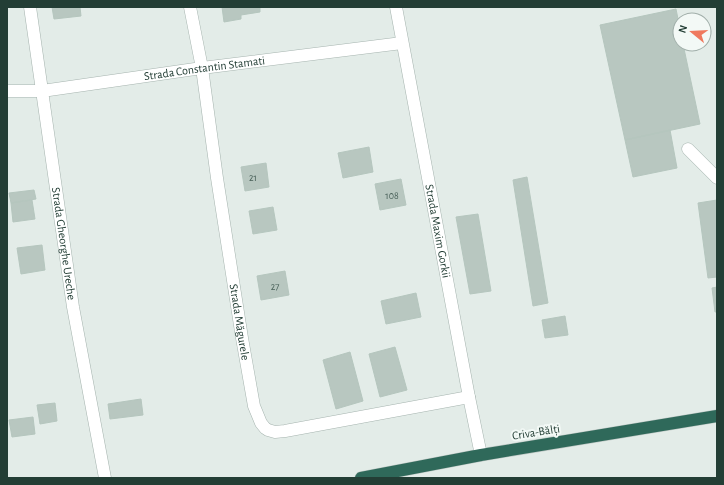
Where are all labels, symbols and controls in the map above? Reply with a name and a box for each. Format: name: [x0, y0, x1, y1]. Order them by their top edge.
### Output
north arrow: [672, 12, 712, 52]
text: N: [677, 24, 689, 34]
street label: Strada Constantin Stamati: [143, 54, 266, 82]
house number: 21: [249, 173, 257, 183]
street label: Strada Maxim Gorkii: [423, 183, 453, 279]
street label: Strada Gheorghe Ureche: [50, 186, 78, 301]
house number: 108: [385, 191, 399, 201]
house number: 27: [271, 282, 279, 292]
street label: Strada Măgurele: [228, 283, 252, 361]
street label: Criva-Bălți: [511, 422, 561, 444]

